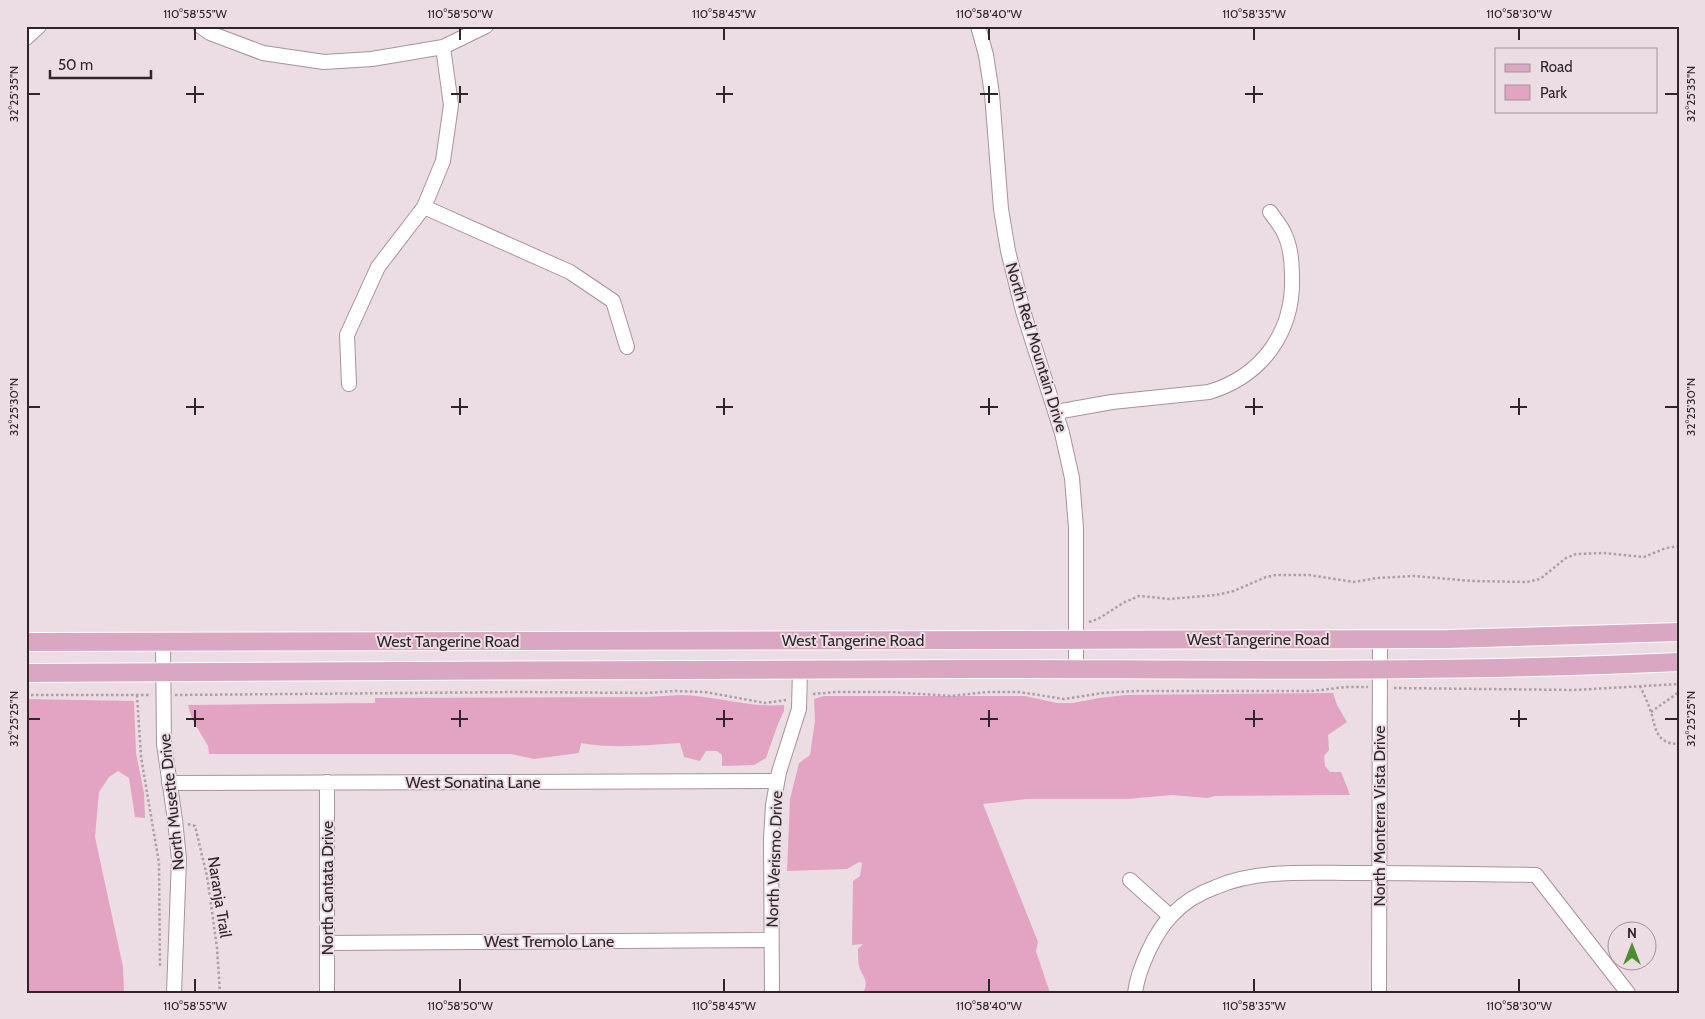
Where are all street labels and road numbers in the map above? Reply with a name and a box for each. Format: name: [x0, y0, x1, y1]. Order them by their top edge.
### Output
street label: North Red Mountain Drive: [1002, 260, 1071, 434]
street label: West Tangerine Road: [1187, 630, 1329, 649]
street label: West Tangerine Road: [782, 631, 924, 650]
street label: West Tangerine Road: [377, 632, 519, 651]
street label: North Monterra Vista Drive: [1370, 726, 1389, 906]
street label: North Musette Drive: [155, 733, 188, 871]
street label: West Sonatina Lane: [406, 773, 540, 792]
street label: North Verismo Drive: [763, 790, 786, 928]
street label: North Cantata Drive: [318, 821, 337, 955]
street label: Naranja Trail: [204, 855, 235, 939]
street label: West Tremolo Lane: [484, 932, 614, 951]

